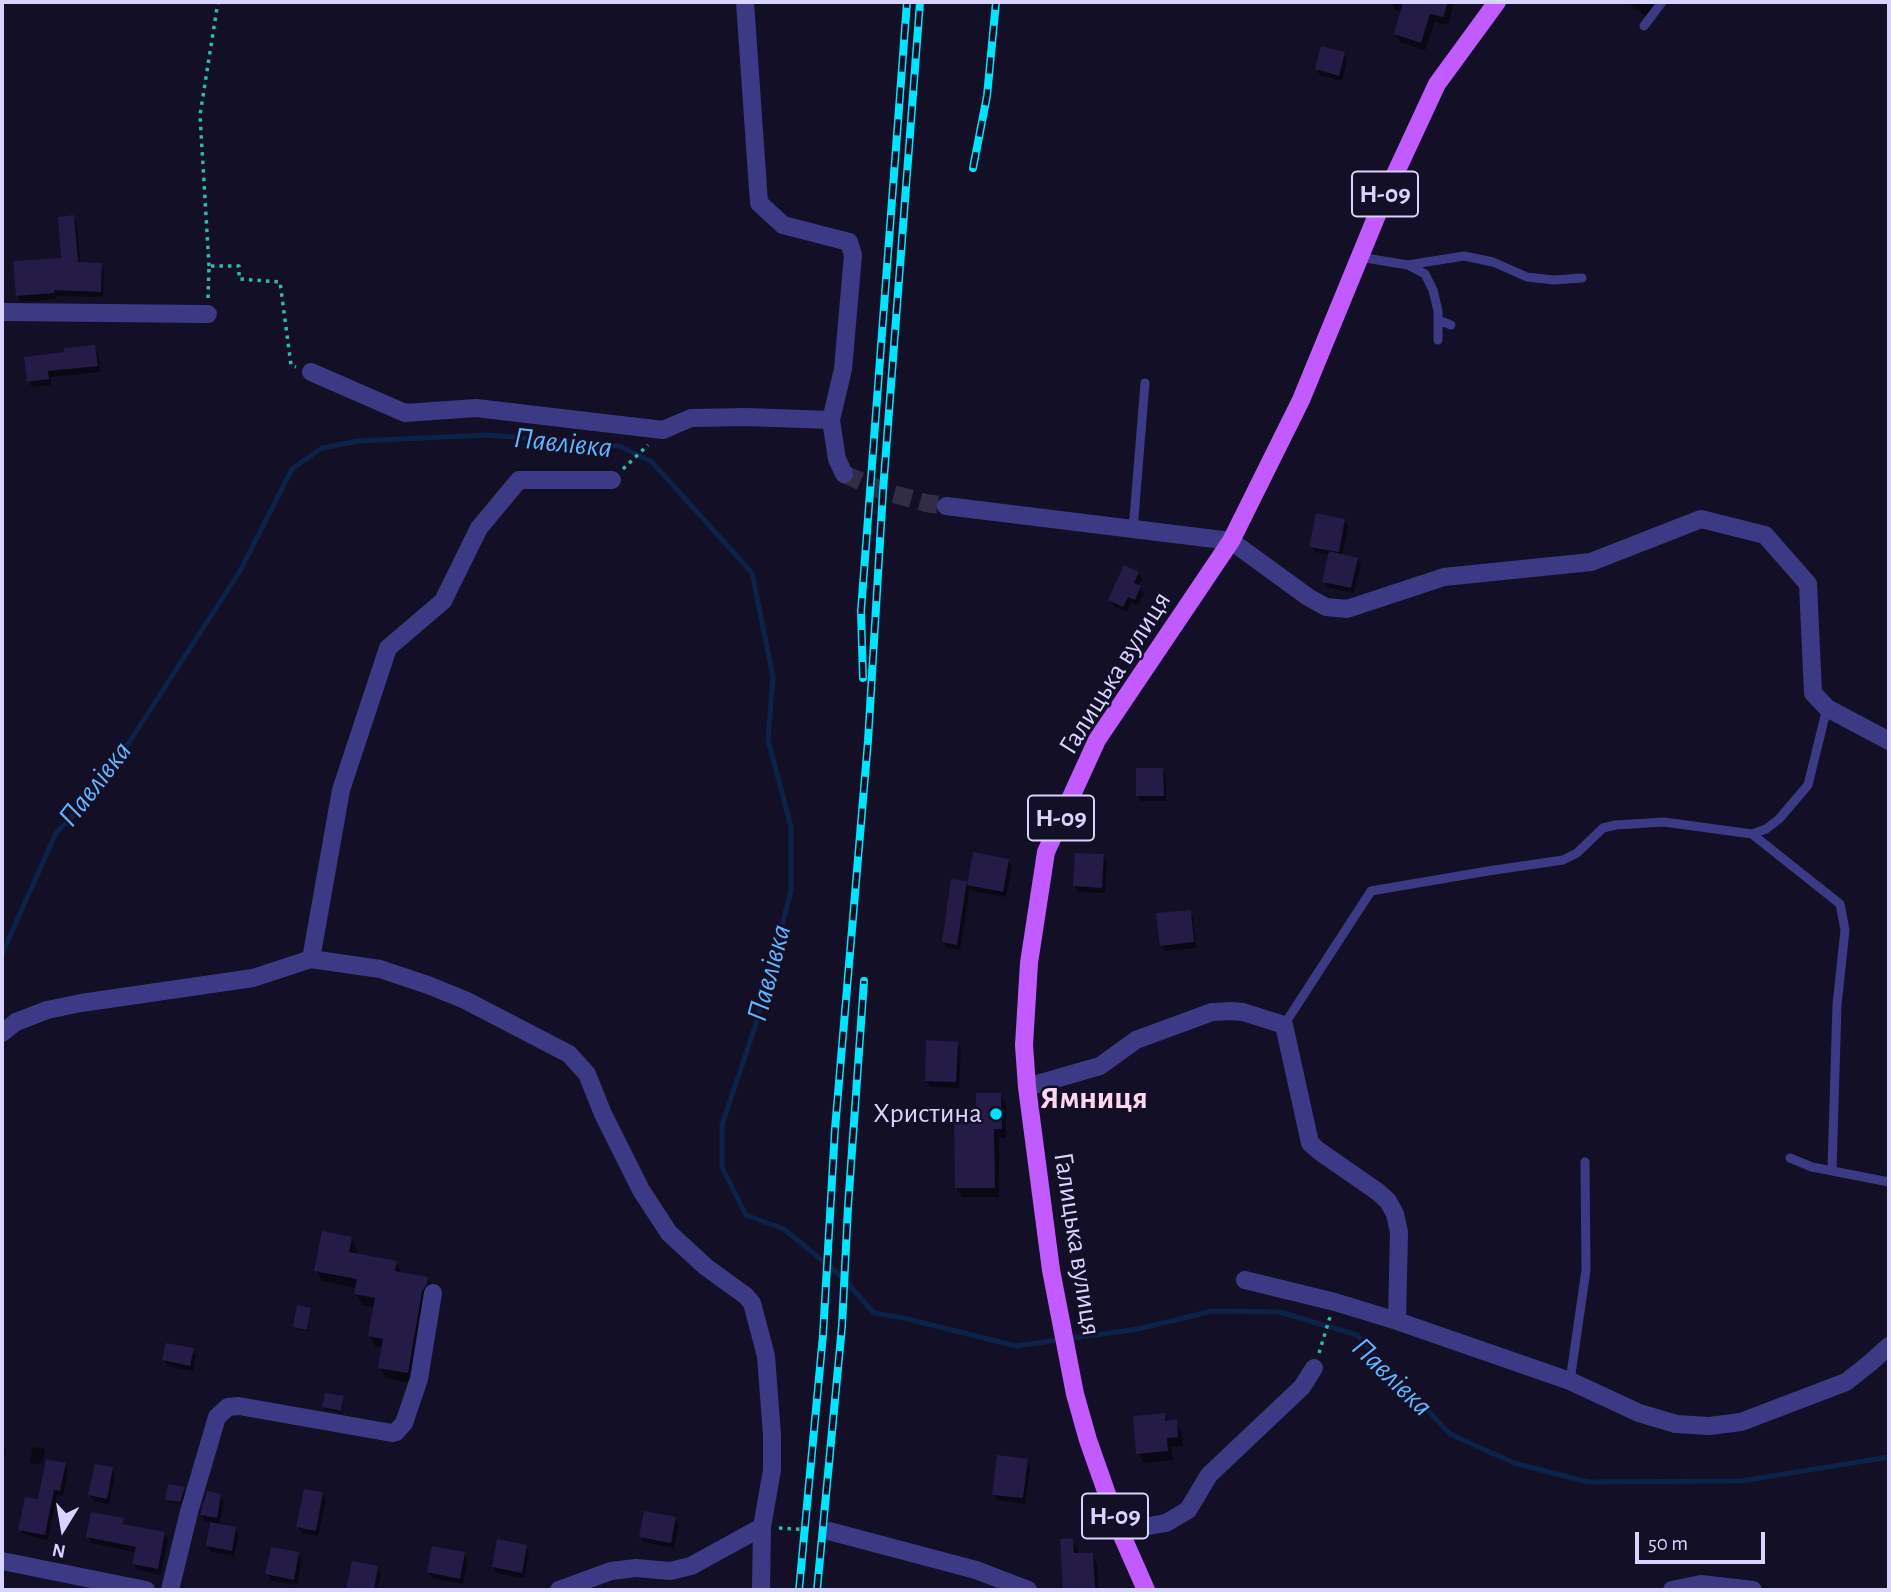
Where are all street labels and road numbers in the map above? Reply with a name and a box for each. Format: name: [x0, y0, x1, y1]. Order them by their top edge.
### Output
road number: Н-09: [1352, 172, 1418, 216]
street label: Галицька вулиця: [1052, 585, 1178, 761]
road number: Н-09: [1028, 796, 1094, 840]
street label: Галицька вулиця: [1046, 1150, 1108, 1338]
road number: Н-09: [1082, 1494, 1148, 1539]

